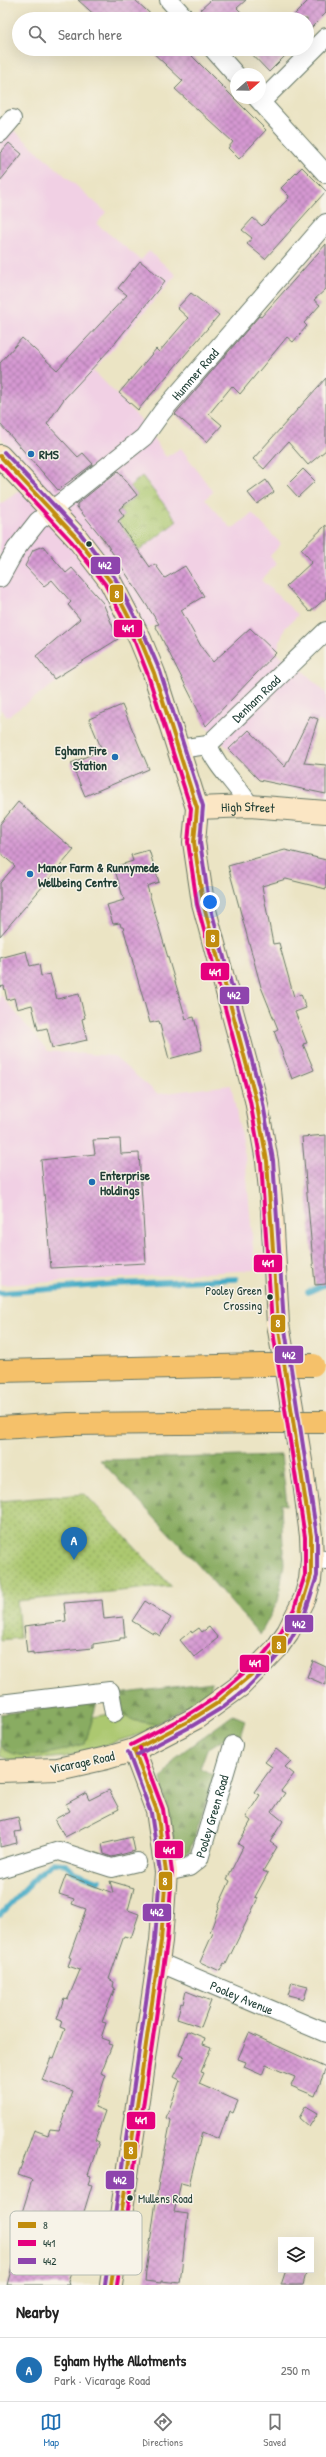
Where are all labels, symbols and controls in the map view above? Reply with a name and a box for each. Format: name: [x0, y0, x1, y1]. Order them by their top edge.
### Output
search box: [12, 12, 314, 56]
icon: search: [26, 23, 48, 45]
text: Search here: [58, 24, 122, 45]
north arrow: [230, 68, 266, 104]
street label: Hummer Road: [167, 344, 223, 404]
place label: RMS: [39, 445, 59, 463]
marker: RMS: [26, 449, 36, 459]
unlabelled marker: [84, 539, 94, 549]
line badge: 442: [90, 556, 121, 575]
text: 442: [98, 558, 113, 572]
line badge: 8: [109, 584, 124, 603]
text: 8: [115, 587, 120, 601]
line badge: 441: [113, 619, 143, 638]
text: 441: [122, 621, 134, 635]
street label: Denham Road: [228, 671, 284, 726]
place label: Egham Fire Station: [55, 741, 108, 774]
marker: Egham Fire Station: [110, 752, 120, 762]
street label: High Street: [221, 797, 276, 817]
place label: Manor Farm & Runnymede Wellbeing Centre: [38, 858, 160, 892]
marker: Manor Farm & Runnymede Wellbeing Centre: [25, 869, 35, 879]
your location: [200, 892, 220, 912]
line badge: 8: [205, 929, 220, 948]
text: 8: [211, 931, 216, 945]
line badge: 441: [200, 962, 230, 981]
text: 441: [209, 965, 221, 979]
line badge: 442: [219, 986, 250, 1005]
text: 442: [227, 988, 242, 1002]
place label: Enterprise Holdings: [100, 1166, 151, 1200]
marker: Enterprise Holdings: [87, 1177, 97, 1187]
line badge: 441: [253, 1254, 283, 1273]
text: 441: [262, 1256, 274, 1270]
place label: Pooley Green Crossing: [205, 1282, 262, 1314]
marker: Pooley Green Crossing: [265, 1292, 275, 1302]
line badge: 8: [270, 1314, 286, 1333]
text: 8: [276, 1316, 281, 1330]
line badge: 442: [274, 1345, 304, 1364]
text: 442: [282, 1348, 297, 1362]
pin: A: [61, 1527, 87, 1560]
line badge: 442: [284, 1614, 314, 1633]
text: 442: [292, 1617, 307, 1631]
line badge: 8: [271, 1635, 287, 1654]
text: 8: [277, 1638, 282, 1652]
line badge: 441: [239, 1654, 270, 1673]
text: 441: [249, 1656, 261, 1670]
street label: Vicarage Road: [48, 1746, 116, 1778]
street label: Pooley Green Road: [191, 1773, 233, 1860]
line badge: 441: [154, 1840, 184, 1859]
text: 441: [163, 1843, 175, 1857]
line badge: 8: [158, 1871, 173, 1891]
text: 8: [163, 1874, 168, 1888]
line badge: 442: [142, 1903, 172, 1922]
text: 442: [150, 1905, 165, 1919]
street label: Pooley Avenue: [207, 1976, 276, 2019]
line badge: 441: [126, 2111, 156, 2130]
text: 441: [135, 2113, 147, 2127]
line badge: 8: [123, 2141, 138, 2160]
text: 8: [129, 2143, 134, 2157]
line badge: 442: [105, 2170, 135, 2190]
text: 442: [113, 2173, 128, 2187]
place label: Mullens Road: [138, 2190, 193, 2207]
marker: Mullens Road: [125, 2193, 135, 2203]
legend: [10, 2211, 142, 2275]
text: 8: [43, 2218, 48, 2232]
text: 441: [43, 2236, 55, 2250]
map controls: [278, 2237, 314, 2273]
button: layers: [278, 2237, 314, 2273]
text: 442: [43, 2254, 56, 2268]
text: Nearby: [16, 2300, 59, 2323]
text: Egham Hythe Allotments: [54, 2350, 186, 2371]
text: A: [26, 2361, 32, 2379]
text: 250 m: [281, 2361, 310, 2379]
text: Park · Vicarage Road: [54, 2371, 150, 2389]
tab: Map: [40, 2411, 62, 2449]
tab: Directions: [143, 2411, 183, 2449]
tab: Saved: [263, 2411, 286, 2449]

